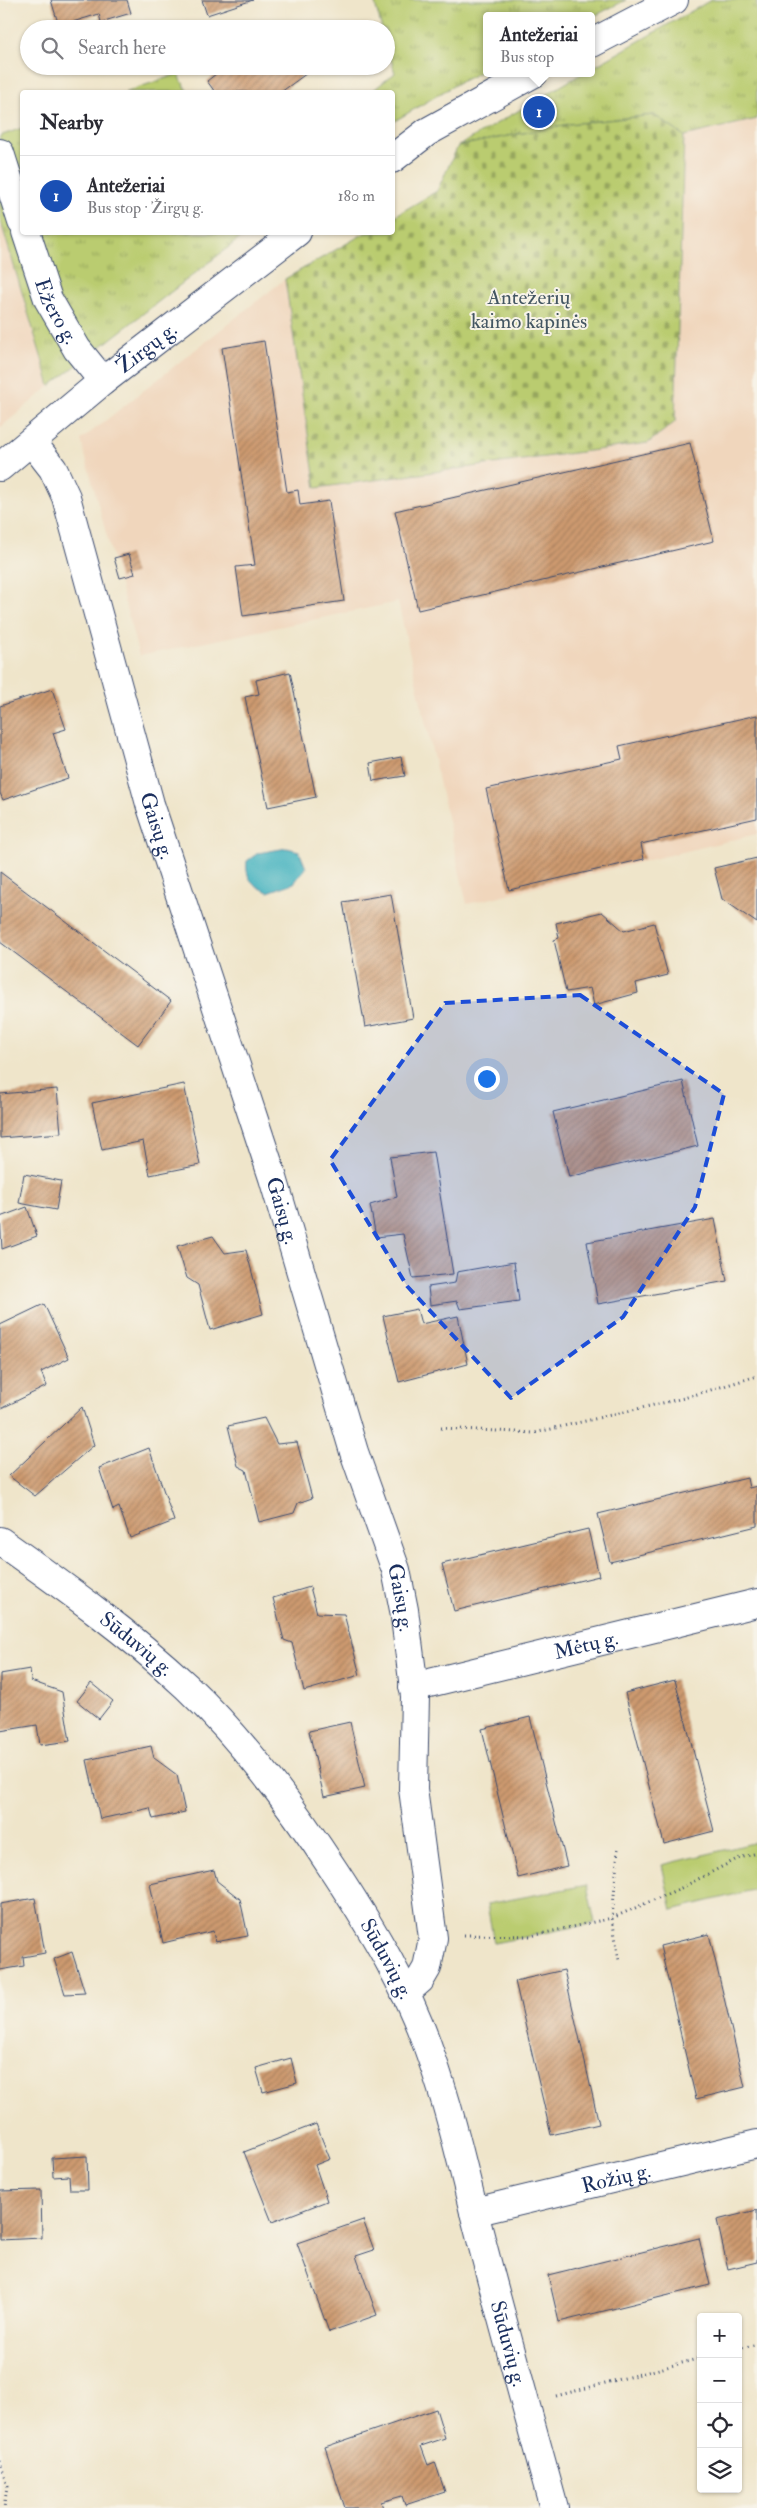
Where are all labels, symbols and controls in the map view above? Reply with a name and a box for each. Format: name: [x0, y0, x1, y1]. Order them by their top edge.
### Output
popup: [483, 12, 595, 77]
search box: [20, 20, 395, 75]
text: Antežeriai: [500, 23, 578, 47]
icon: search: [38, 34, 66, 62]
text: Search here: [78, 36, 166, 60]
text: Bus stop: [500, 47, 554, 67]
pin: 1: [523, 93, 555, 131]
text: Nearby: [40, 109, 103, 136]
text: Antežeriai: [87, 174, 165, 198]
text: 1: [53, 186, 59, 206]
text: 180 m: [338, 186, 375, 206]
text: Bus stop · Žirgų g.: [87, 198, 204, 218]
street label: Ežero g.: [29, 275, 85, 349]
park label: Antežerių kaimo kapinės: [471, 284, 587, 335]
street label: Žirgų g.: [111, 316, 182, 379]
street label: Gaisų g.: [134, 789, 181, 862]
your location: [474, 1066, 500, 1092]
street label: Gaisų g.: [260, 1174, 305, 1247]
street label: Gaisų g.: [382, 1561, 420, 1633]
street label: Sūduvių g.: [94, 1605, 179, 1682]
street label: Mėtų g.: [551, 1624, 621, 1666]
street label: Sūduvių g.: [354, 1913, 420, 2003]
street label: Rožių g.: [579, 2157, 653, 2199]
street label: Sūduvių g.: [484, 2298, 533, 2390]
map controls: [697, 2313, 742, 2493]
button: +: [697, 2313, 742, 2358]
button: −: [697, 2358, 742, 2403]
button: locate: [697, 2403, 742, 2448]
button: layers: [697, 2448, 742, 2493]

